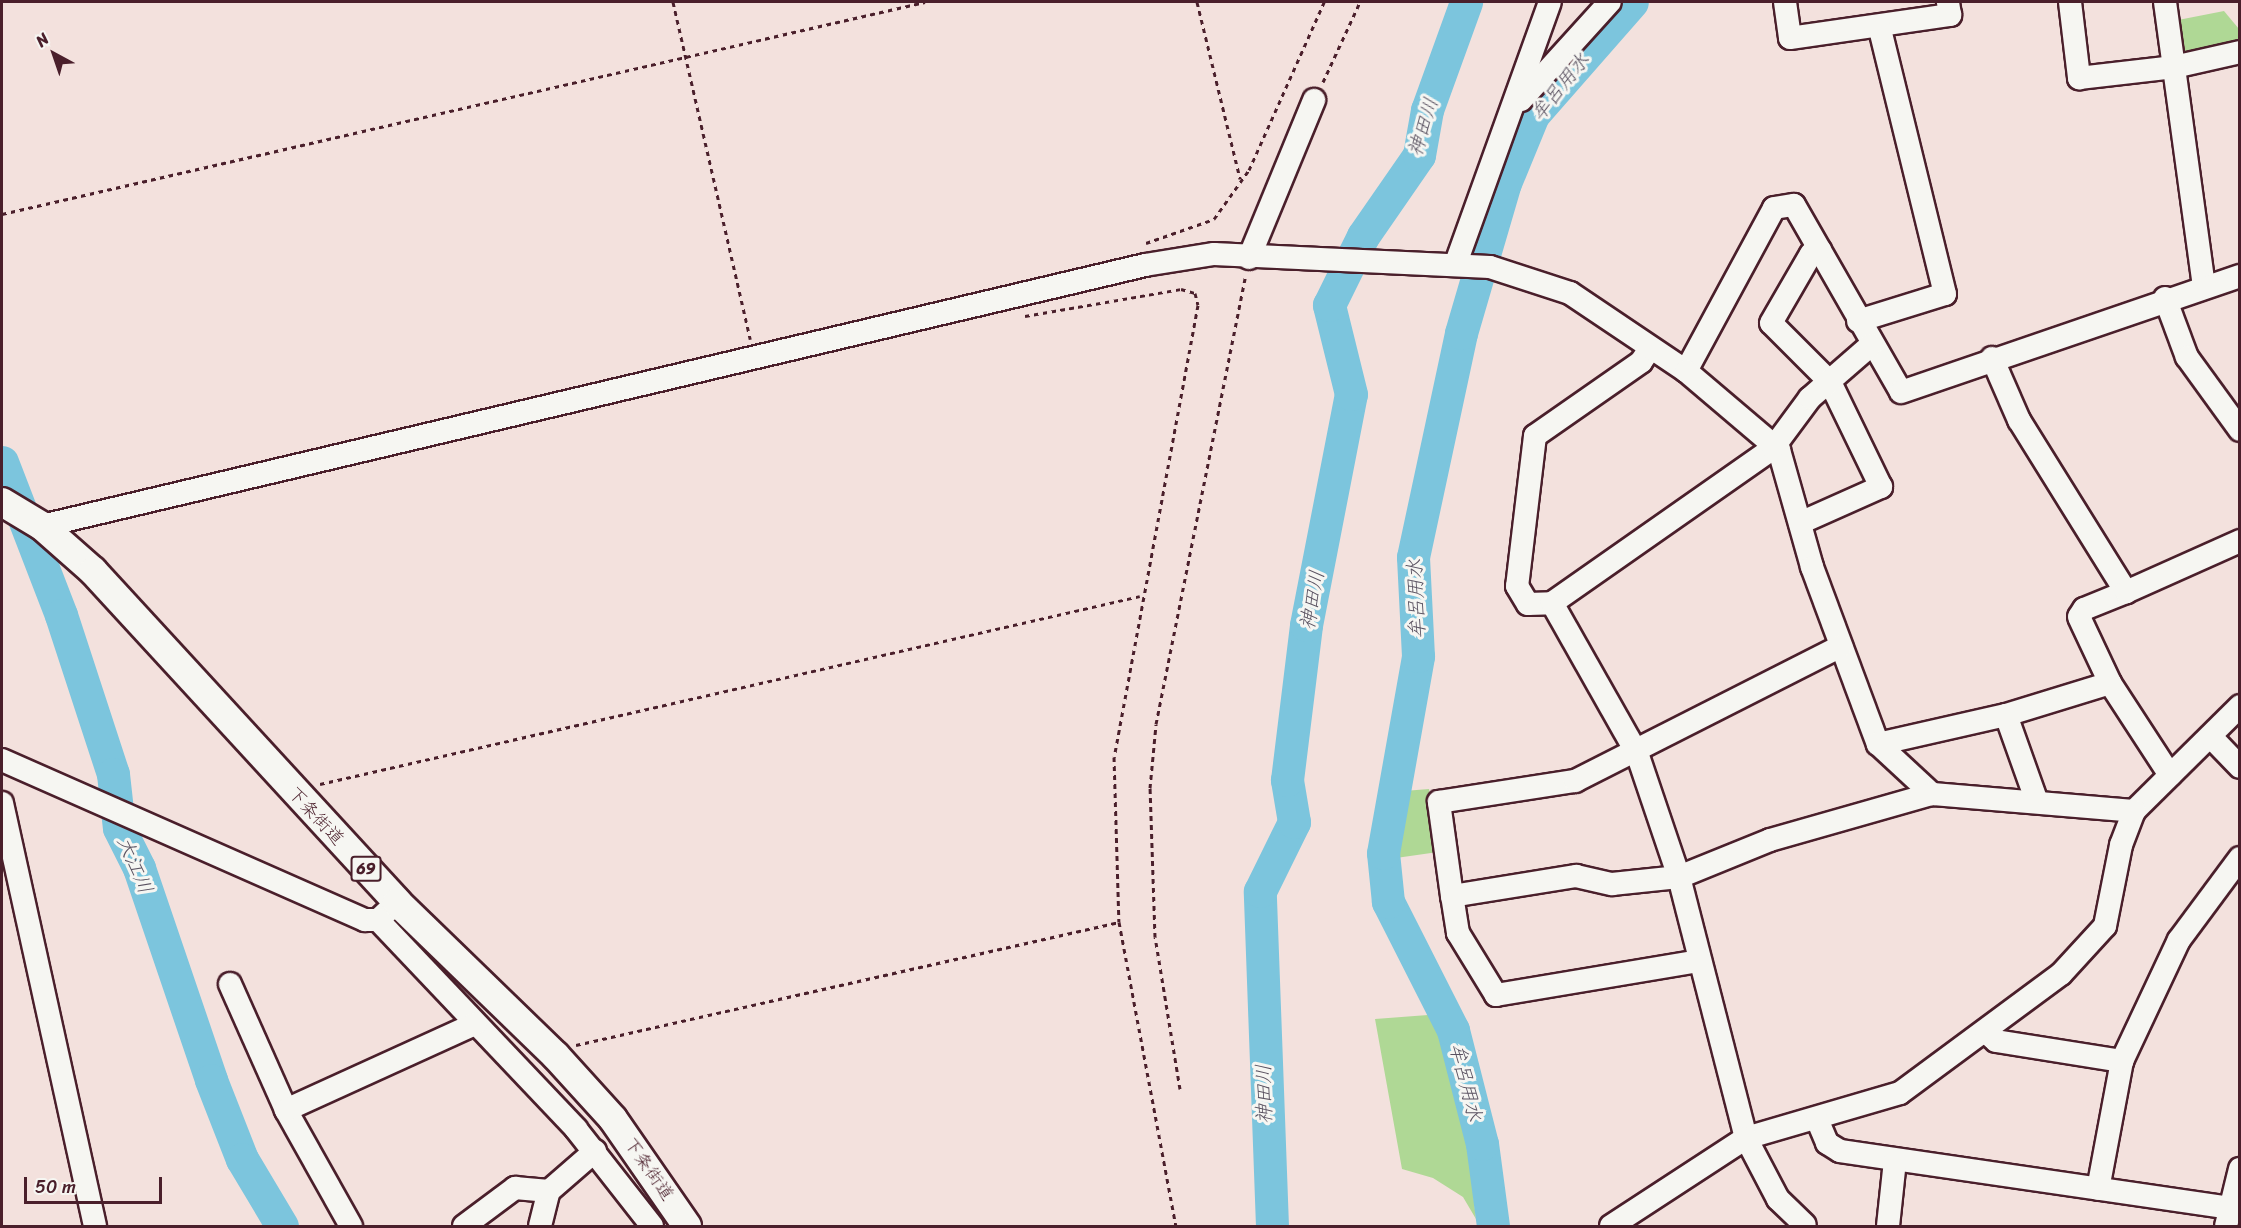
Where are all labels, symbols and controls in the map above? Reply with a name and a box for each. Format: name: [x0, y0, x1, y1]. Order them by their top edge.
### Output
north arrow: [24, 24, 84, 84]
text: N: [29, 25, 56, 55]
water label: 牟呂用水: [1526, 48, 1594, 126]
water label: 神田川: [1403, 95, 1443, 159]
water label: 牟呂用水: [1403, 559, 1429, 639]
water label: 神田川: [1295, 568, 1329, 632]
street label: 下条街道: [284, 782, 348, 850]
water label: 大江川: [112, 833, 158, 897]
road number: 69: [350, 856, 382, 882]
water label: 牟呂用水: [1445, 1040, 1487, 1124]
water label: 神田川: [1251, 1064, 1277, 1124]
street label: 下条街道: [620, 1133, 678, 1205]
scale bar: [27, 1165, 165, 1203]
text: 50 m: [35, 1171, 76, 1203]

